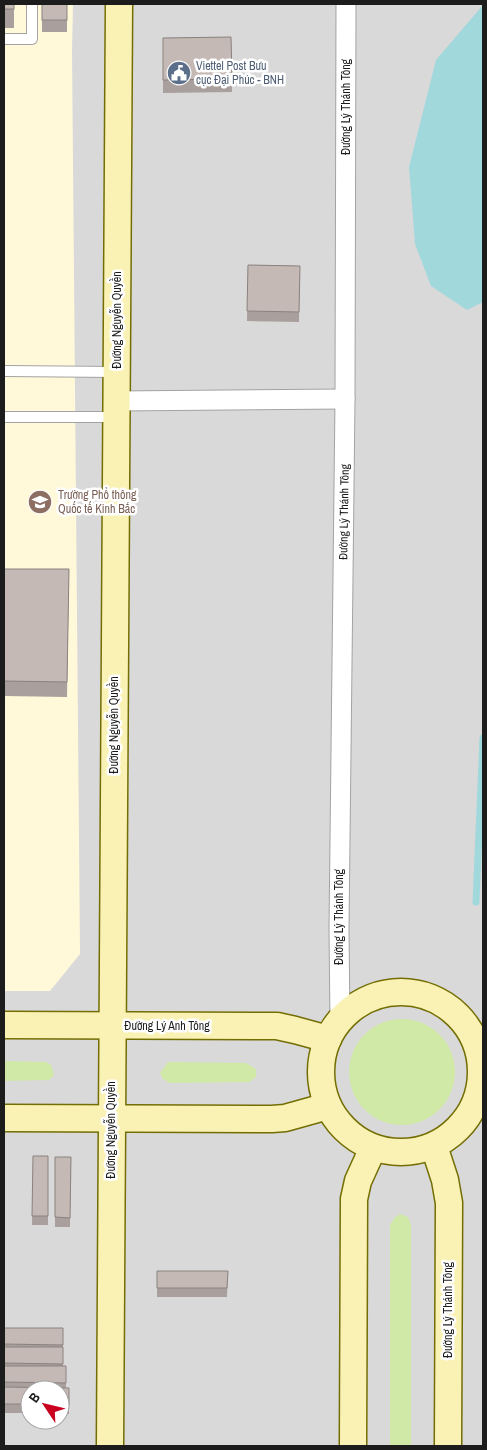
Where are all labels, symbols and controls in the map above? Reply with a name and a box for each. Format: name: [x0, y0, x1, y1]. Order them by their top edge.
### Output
place label: Viettel Post Bưu cục Đại Phúc - BNH: [196, 58, 284, 88]
street label: Đường Lý Thánh Tông: [338, 58, 354, 155]
public building icon: Viettel Post Bưu cục Đại Phúc - BNH: [166, 60, 192, 86]
street label: Đường Nguyễn Quyền: [109, 271, 125, 369]
street label: Đường Lý Thánh Tông: [335, 463, 353, 560]
place label: Trường Phổ thông Quốc tế Kinh Bắc: [58, 487, 137, 517]
school or university icon: Trường Phổ thông Quốc tế Kinh Bắc: [27, 489, 53, 515]
street label: Đường Nguyễn Quyền: [106, 676, 122, 774]
street label: Đường Lý Thánh Tông: [331, 868, 347, 965]
street label: Đường Lý Anh Tông: [124, 1018, 210, 1034]
street label: Đường Nguyễn Quyền: [103, 1081, 119, 1179]
street label: Đường Lý Thánh Tông: [440, 1261, 456, 1358]
north arrow: [20, 1380, 70, 1430]
text: B: [25, 1389, 44, 1406]

